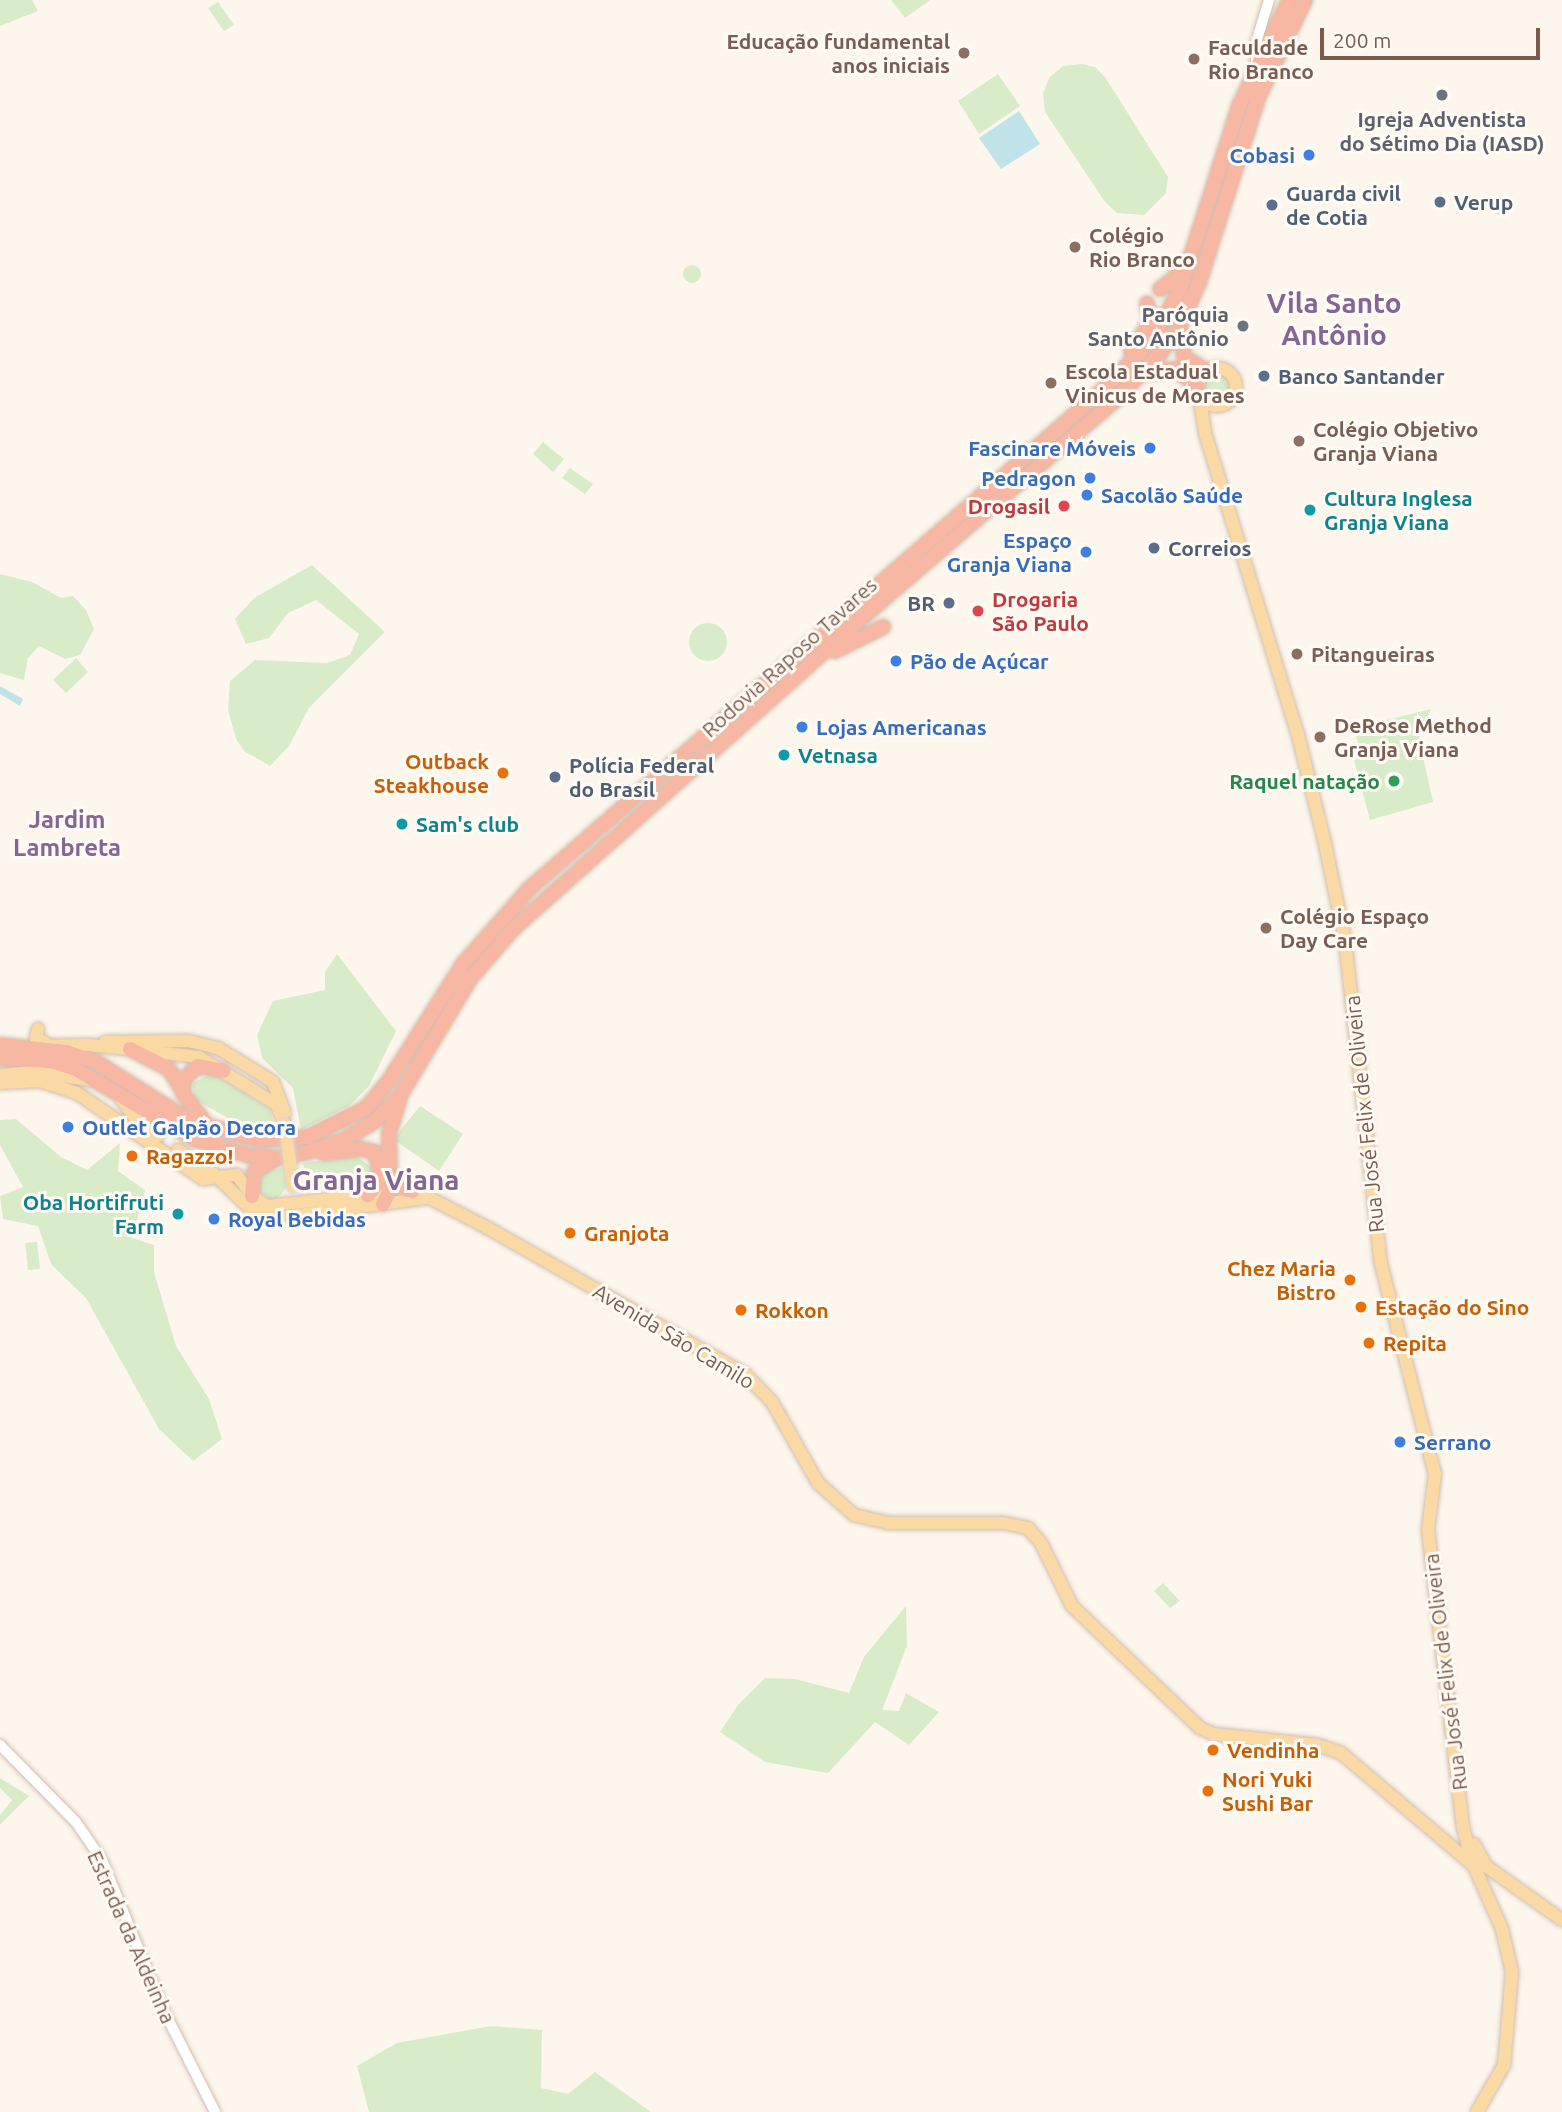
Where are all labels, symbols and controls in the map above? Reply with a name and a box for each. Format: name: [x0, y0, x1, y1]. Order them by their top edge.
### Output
scale bar: [1324, 14, 1544, 58]
place label: Educação fundamental anos iniciais: [726, 28, 950, 78]
text: 200 m: [1333, 28, 1391, 52]
place label: Faculdade Rio Branco: [1208, 34, 1314, 84]
marker: Educação fundamental anos iniciais: [956, 45, 972, 61]
marker: Faculdade Rio Branco: [1186, 51, 1202, 67]
marker: Igreja Adventista do Sétimo Dia (IASD): [1434, 87, 1450, 103]
place label: Igreja Adventista do Sétimo Dia (IASD): [1339, 106, 1545, 156]
place label: Cobasi: [1229, 142, 1295, 168]
marker: Cobasi: [1301, 147, 1317, 163]
place label: Guarda civil de Cotia: [1286, 180, 1401, 230]
place label: Verup: [1454, 189, 1513, 215]
marker: Verup: [1432, 194, 1448, 210]
marker: Guarda civil de Cotia: [1264, 197, 1280, 213]
place label: Colégio Rio Branco: [1089, 222, 1195, 272]
marker: Colégio Rio Branco: [1067, 239, 1083, 255]
district label: Vila Santo Antônio: [1266, 286, 1402, 352]
place label: Paróquia Santo Antônio: [1088, 301, 1229, 351]
marker: Paróquia Santo Antônio: [1235, 318, 1251, 334]
place label: Escola Estadual Vinicus de Moraes: [1065, 358, 1245, 408]
place label: Banco Santander: [1278, 363, 1445, 389]
marker: Banco Santander: [1256, 368, 1272, 384]
marker: Escola Estadual Vinicus de Moraes: [1043, 375, 1059, 391]
place label: Colégio Objetivo Granja Viana: [1313, 416, 1478, 466]
marker: Colégio Objetivo Granja Viana: [1291, 433, 1307, 449]
place label: Fascinare Móveis: [968, 435, 1136, 461]
marker: Fascinare Móveis: [1142, 440, 1158, 456]
place label: Pedragon: [981, 465, 1076, 491]
marker: Pedragon: [1082, 470, 1098, 486]
place label: Sacolão Saúde: [1101, 482, 1243, 508]
place label: Cultura Inglesa Granja Viana: [1324, 485, 1473, 535]
marker: Sacolão Saúde: [1079, 487, 1095, 503]
place label: Drogasil: [968, 493, 1050, 519]
marker: Drogasil: [1056, 498, 1072, 514]
marker: Cultura Inglesa Granja Viana: [1302, 502, 1318, 518]
place label: Espaço Granja Viana: [947, 527, 1072, 577]
place label: Correios: [1168, 535, 1251, 561]
marker: Correios: [1146, 540, 1162, 556]
marker: Espaço Granja Viana: [1078, 544, 1094, 560]
street label: Rodovia Raposo Tavares: [696, 572, 882, 742]
place label: Drogaria São Paulo: [992, 586, 1089, 636]
place label: BR: [907, 590, 935, 616]
marker: BR: [941, 595, 957, 611]
marker: Drogaria São Paulo: [970, 603, 986, 619]
place label: Pitangueiras: [1311, 641, 1435, 667]
marker: Pitangueiras: [1289, 646, 1305, 662]
place label: Pão de Açúcar: [910, 648, 1049, 674]
marker: Pão de Açúcar: [888, 653, 904, 669]
place label: DeRose Method Granja Viana: [1334, 712, 1492, 762]
place label: Lojas Americanas: [816, 714, 987, 740]
marker: Lojas Americanas: [794, 719, 810, 735]
marker: DeRose Method Granja Viana: [1312, 729, 1328, 745]
place label: Vetnasa: [798, 742, 878, 768]
marker: Vetnasa: [776, 747, 792, 763]
place label: Outback Steakhouse: [374, 748, 489, 798]
place label: Polícia Federal do Brasil: [569, 752, 714, 802]
marker: Outback Steakhouse: [495, 765, 511, 781]
place label: Raquel natação: [1229, 768, 1380, 794]
marker: Polícia Federal do Brasil: [547, 769, 563, 785]
marker: Raquel natação: [1386, 773, 1402, 789]
district label: Jardim Lambreta: [13, 806, 121, 862]
place label: Sam's club: [416, 811, 519, 837]
marker: Sam's club: [394, 816, 410, 832]
place label: Colégio Espaço Day Care: [1280, 903, 1429, 953]
marker: Colégio Espaço Day Care: [1258, 920, 1274, 936]
street label: Rua José Felix de Oliveira: [1339, 994, 1389, 1234]
place label: Outlet Galpão Decora: [82, 1114, 296, 1140]
marker: Outlet Galpão Decora: [60, 1119, 76, 1135]
place label: Ragazzo!: [146, 1143, 233, 1169]
marker: Ragazzo!: [124, 1148, 140, 1164]
district label: Granja Viana: [293, 1163, 459, 1197]
place label: Oba Hortifruti Farm: [23, 1189, 164, 1239]
marker: Oba Hortifruti Farm: [170, 1206, 186, 1222]
place label: Royal Bebidas: [228, 1206, 366, 1232]
marker: Royal Bebidas: [206, 1211, 222, 1227]
place label: Granjota: [584, 1220, 669, 1246]
marker: Granjota: [562, 1225, 578, 1241]
place label: Chez Maria Bistro: [1227, 1255, 1336, 1305]
marker: Chez Maria Bistro: [1342, 1272, 1358, 1288]
street label: Avenida São Camilo: [589, 1278, 759, 1394]
place label: Estação do Sino: [1375, 1294, 1529, 1320]
place label: Rokkon: [755, 1297, 829, 1323]
marker: Estação do Sino: [1353, 1299, 1369, 1315]
marker: Rokkon: [733, 1302, 749, 1318]
place label: Repita: [1383, 1330, 1447, 1356]
marker: Repita: [1361, 1335, 1377, 1351]
place label: Serrano: [1414, 1429, 1491, 1455]
marker: Serrano: [1392, 1434, 1408, 1450]
street label: Rua José Felix de Oliveira: [1418, 1552, 1472, 1792]
place label: Vendinha: [1227, 1737, 1319, 1763]
marker: Vendinha: [1205, 1742, 1221, 1758]
place label: Nori Yuki Sushi Bar: [1222, 1766, 1313, 1816]
marker: Nori Yuki Sushi Bar: [1200, 1783, 1216, 1799]
street label: Estrada da Aldeinha: [83, 1847, 181, 2027]

